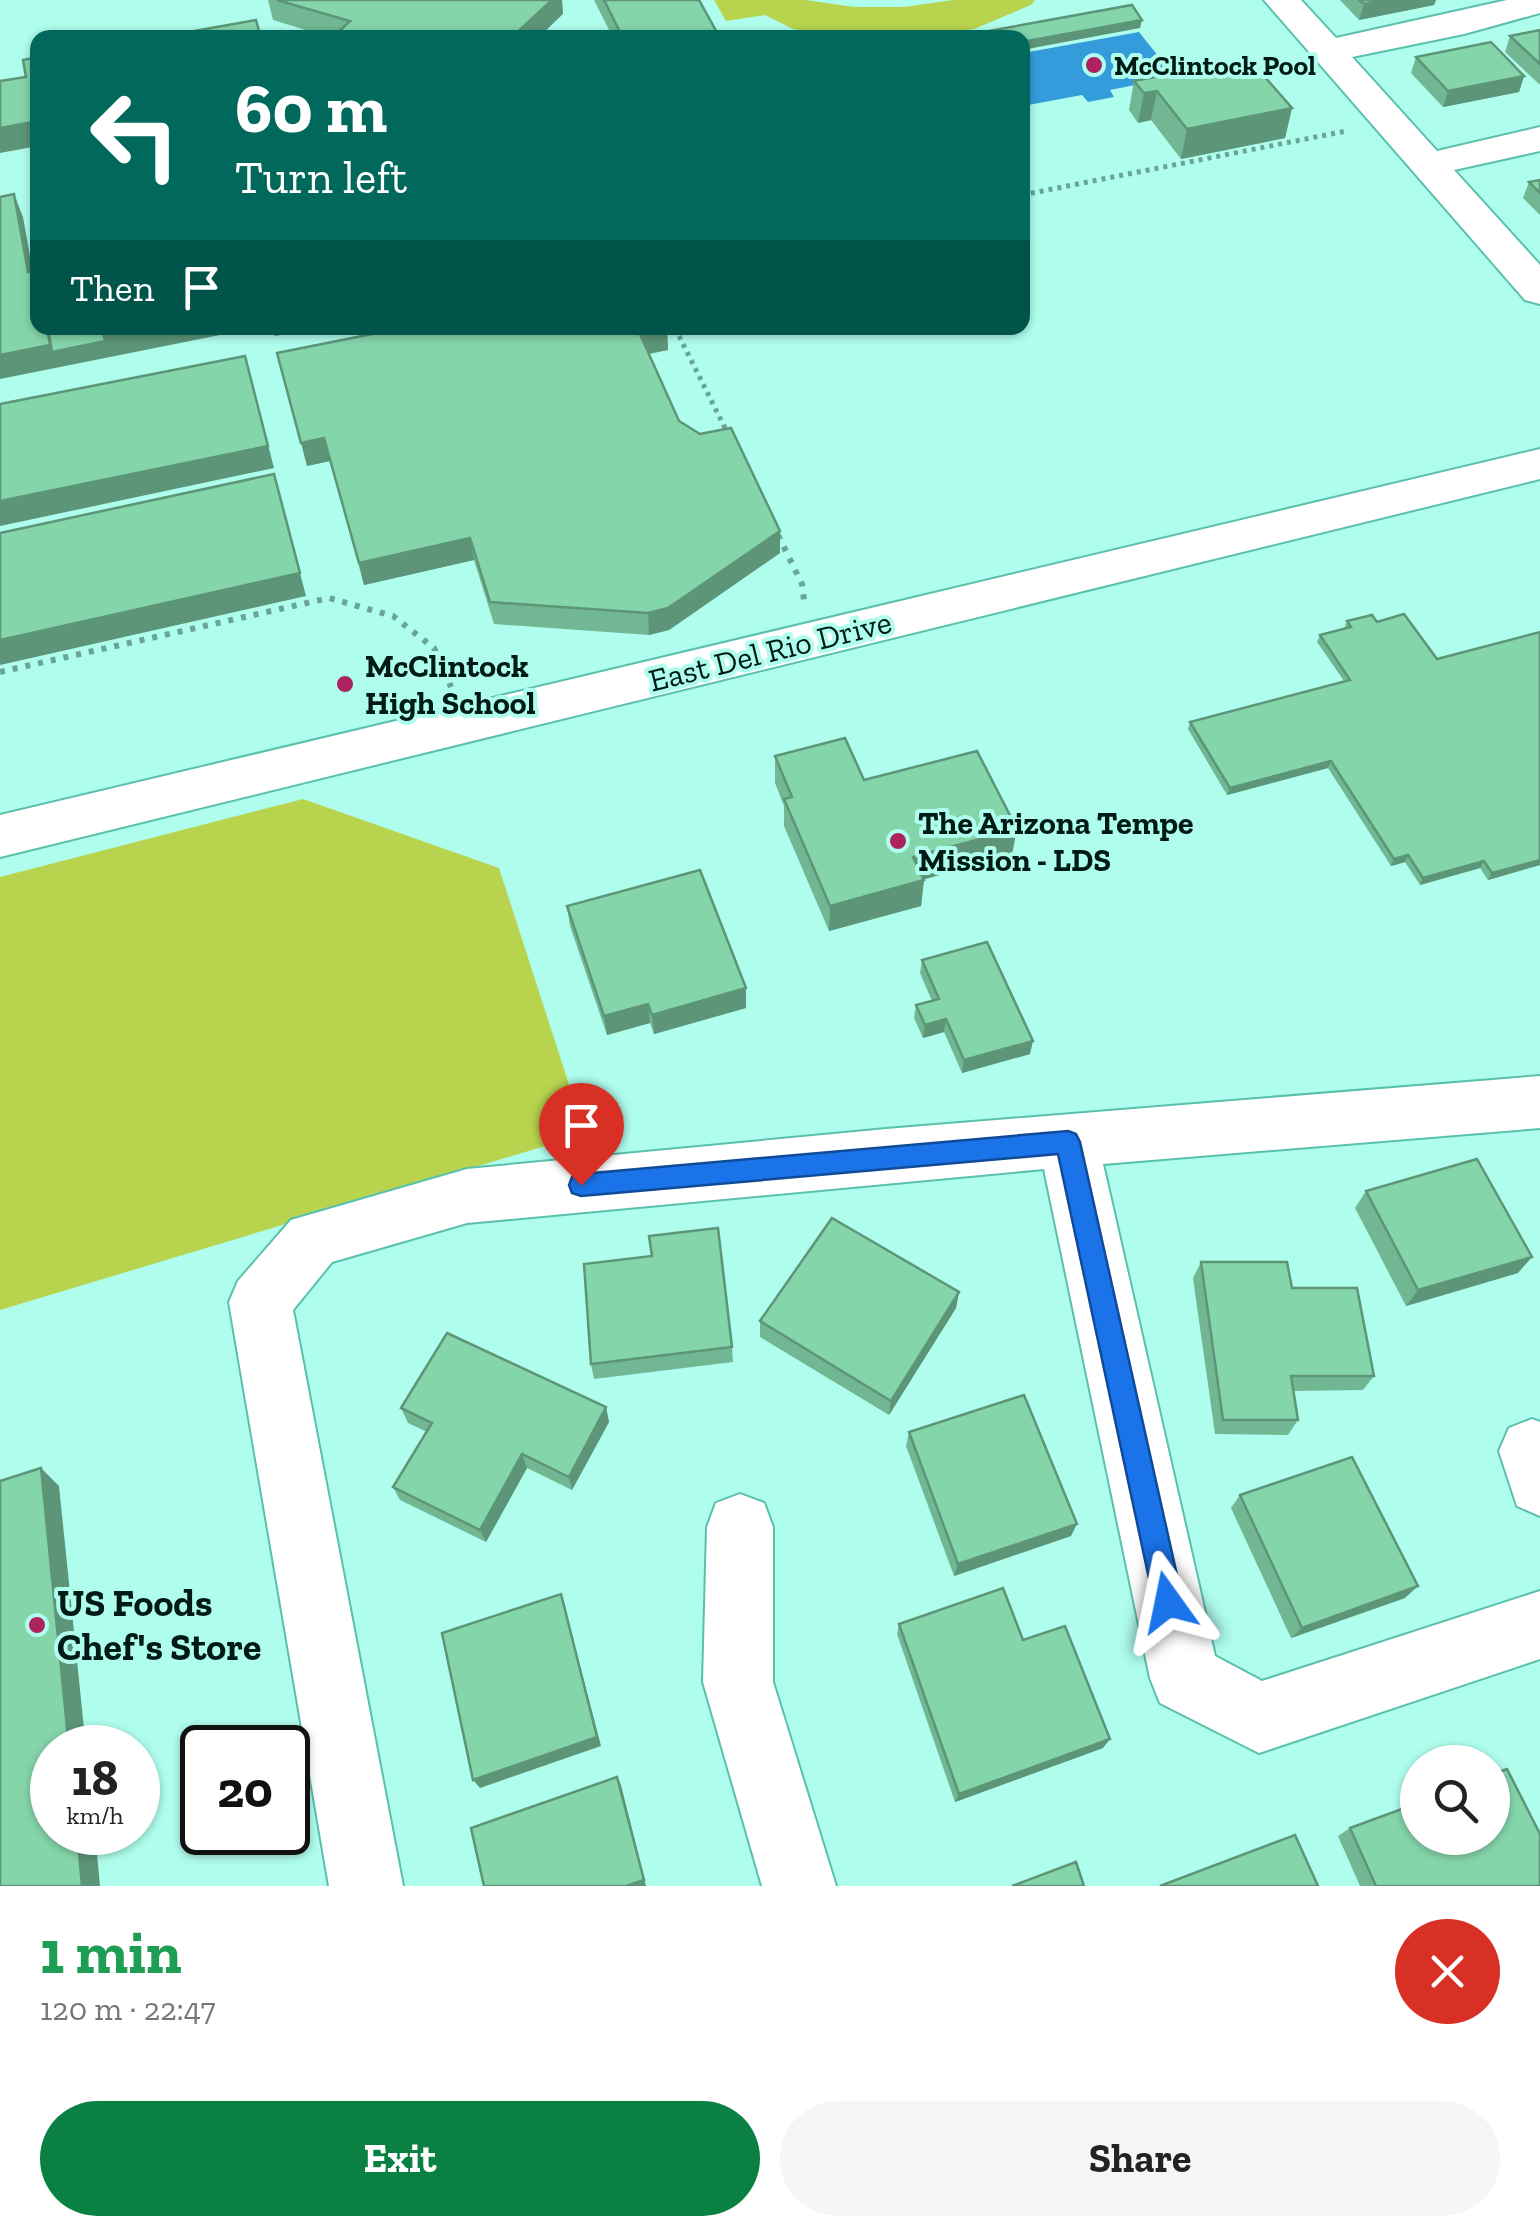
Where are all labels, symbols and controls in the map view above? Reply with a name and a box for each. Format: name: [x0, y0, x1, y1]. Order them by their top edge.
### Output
place label: McClintock Pool: [1114, 49, 1316, 82]
marker: McClintock Pool: [1083, 54, 1105, 76]
text: 60 m: [235, 66, 387, 150]
icon: left: [70, 70, 200, 200]
text: Turn left: [235, 151, 407, 205]
icon: arrive: [174, 260, 229, 315]
text: Then: [70, 265, 154, 311]
street label: East Del Rio Drive: [645, 603, 895, 699]
place label: McClintock High School: [365, 647, 536, 722]
marker: McClintock High School: [334, 673, 356, 695]
place label: The Arizona Tempe Mission - LDS: [918, 804, 1193, 879]
marker: The Arizona Tempe Mission - LDS: [887, 830, 909, 852]
pin: [539, 1083, 624, 1186]
icon: arrive: [554, 1098, 609, 1153]
position arrow: [1116, 1550, 1220, 1654]
place label: US Foods Chef's Store: [57, 1580, 261, 1670]
marker: US Foods Chef's Store: [26, 1614, 48, 1636]
speed limit sign: 20: [180, 1725, 310, 1855]
map controls: [1400, 1745, 1510, 1855]
button: search: [1400, 1745, 1510, 1855]
text: 18: [71, 1748, 119, 1808]
text: km/h: [66, 1800, 124, 1830]
text: 1 min: [40, 1916, 182, 1988]
button: close: [1395, 1919, 1500, 2024]
text: 120 m · 22:47: [40, 1990, 216, 2028]
button: Exit: [40, 2101, 760, 2216]
button: Share: [780, 2101, 1500, 2216]

